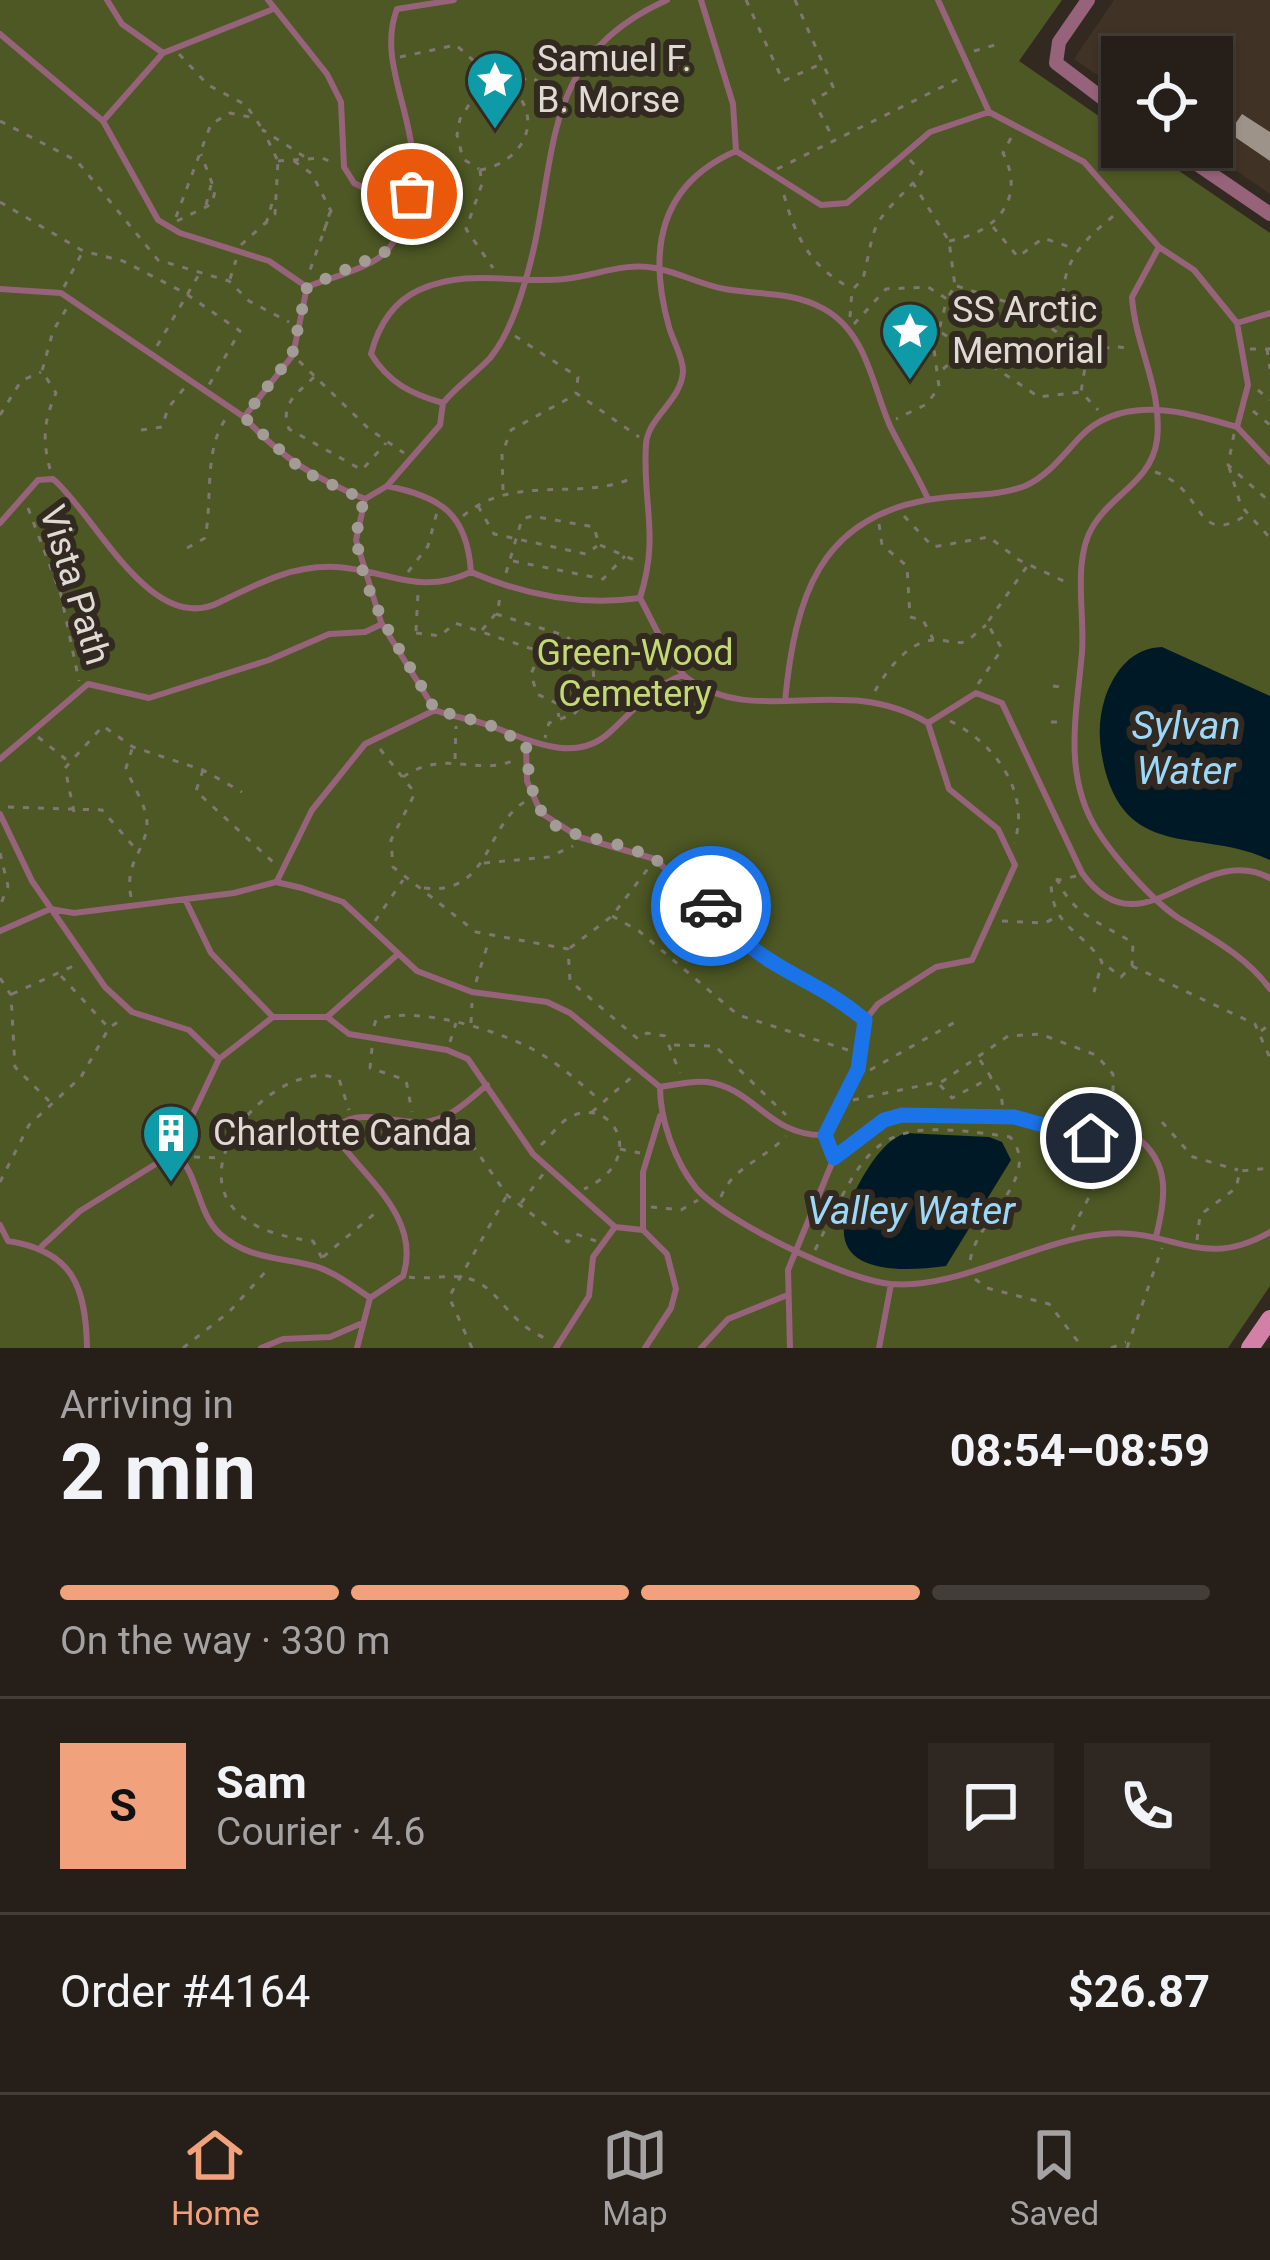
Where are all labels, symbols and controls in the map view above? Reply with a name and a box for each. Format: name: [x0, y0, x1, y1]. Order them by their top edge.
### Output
map controls: [1101, 36, 1233, 168]
button: locate: [1101, 36, 1233, 168]
place label: Samuel F. B. Morse: [537, 38, 691, 121]
place icon: Samuel F. B. Morse: [464, 49, 526, 131]
pin: [361, 143, 463, 245]
icon: bag: [379, 161, 445, 227]
place label: SS Arctic Memorial: [952, 289, 1104, 372]
place icon: SS Arctic Memorial: [879, 300, 941, 382]
street label: Vista Path: [31, 500, 119, 670]
park label: Green-Wood Cemetery: [536, 632, 734, 715]
water label: Sylvan Water: [1131, 703, 1241, 794]
courier: [651, 846, 771, 966]
icon: car: [678, 873, 744, 939]
pin: [1040, 1087, 1142, 1189]
building icon: Charlotte Canda: [140, 1102, 202, 1184]
icon: home: [1058, 1105, 1124, 1171]
place label: Charlotte Canda: [213, 1112, 472, 1154]
water label: Valley Water: [807, 1188, 1016, 1234]
text: Arriving in: [60, 1382, 234, 1428]
text: 08:54–08:59: [950, 1424, 1210, 1477]
text: 2 min: [60, 1427, 256, 1518]
text: On the way · 330 m: [60, 1618, 391, 1664]
button: chat: [928, 1743, 1054, 1869]
button: phone: [1084, 1743, 1210, 1869]
text: Sam: [216, 1756, 307, 1809]
text: S: [109, 1779, 137, 1832]
text: Courier · 4.6: [216, 1809, 425, 1855]
text: Order #4164: [60, 1965, 310, 2018]
text: $26.87: [1068, 1965, 1210, 2018]
tab: Home: [171, 2122, 260, 2233]
tab: Map: [602, 2122, 668, 2233]
tab: Saved: [1010, 2122, 1099, 2233]

